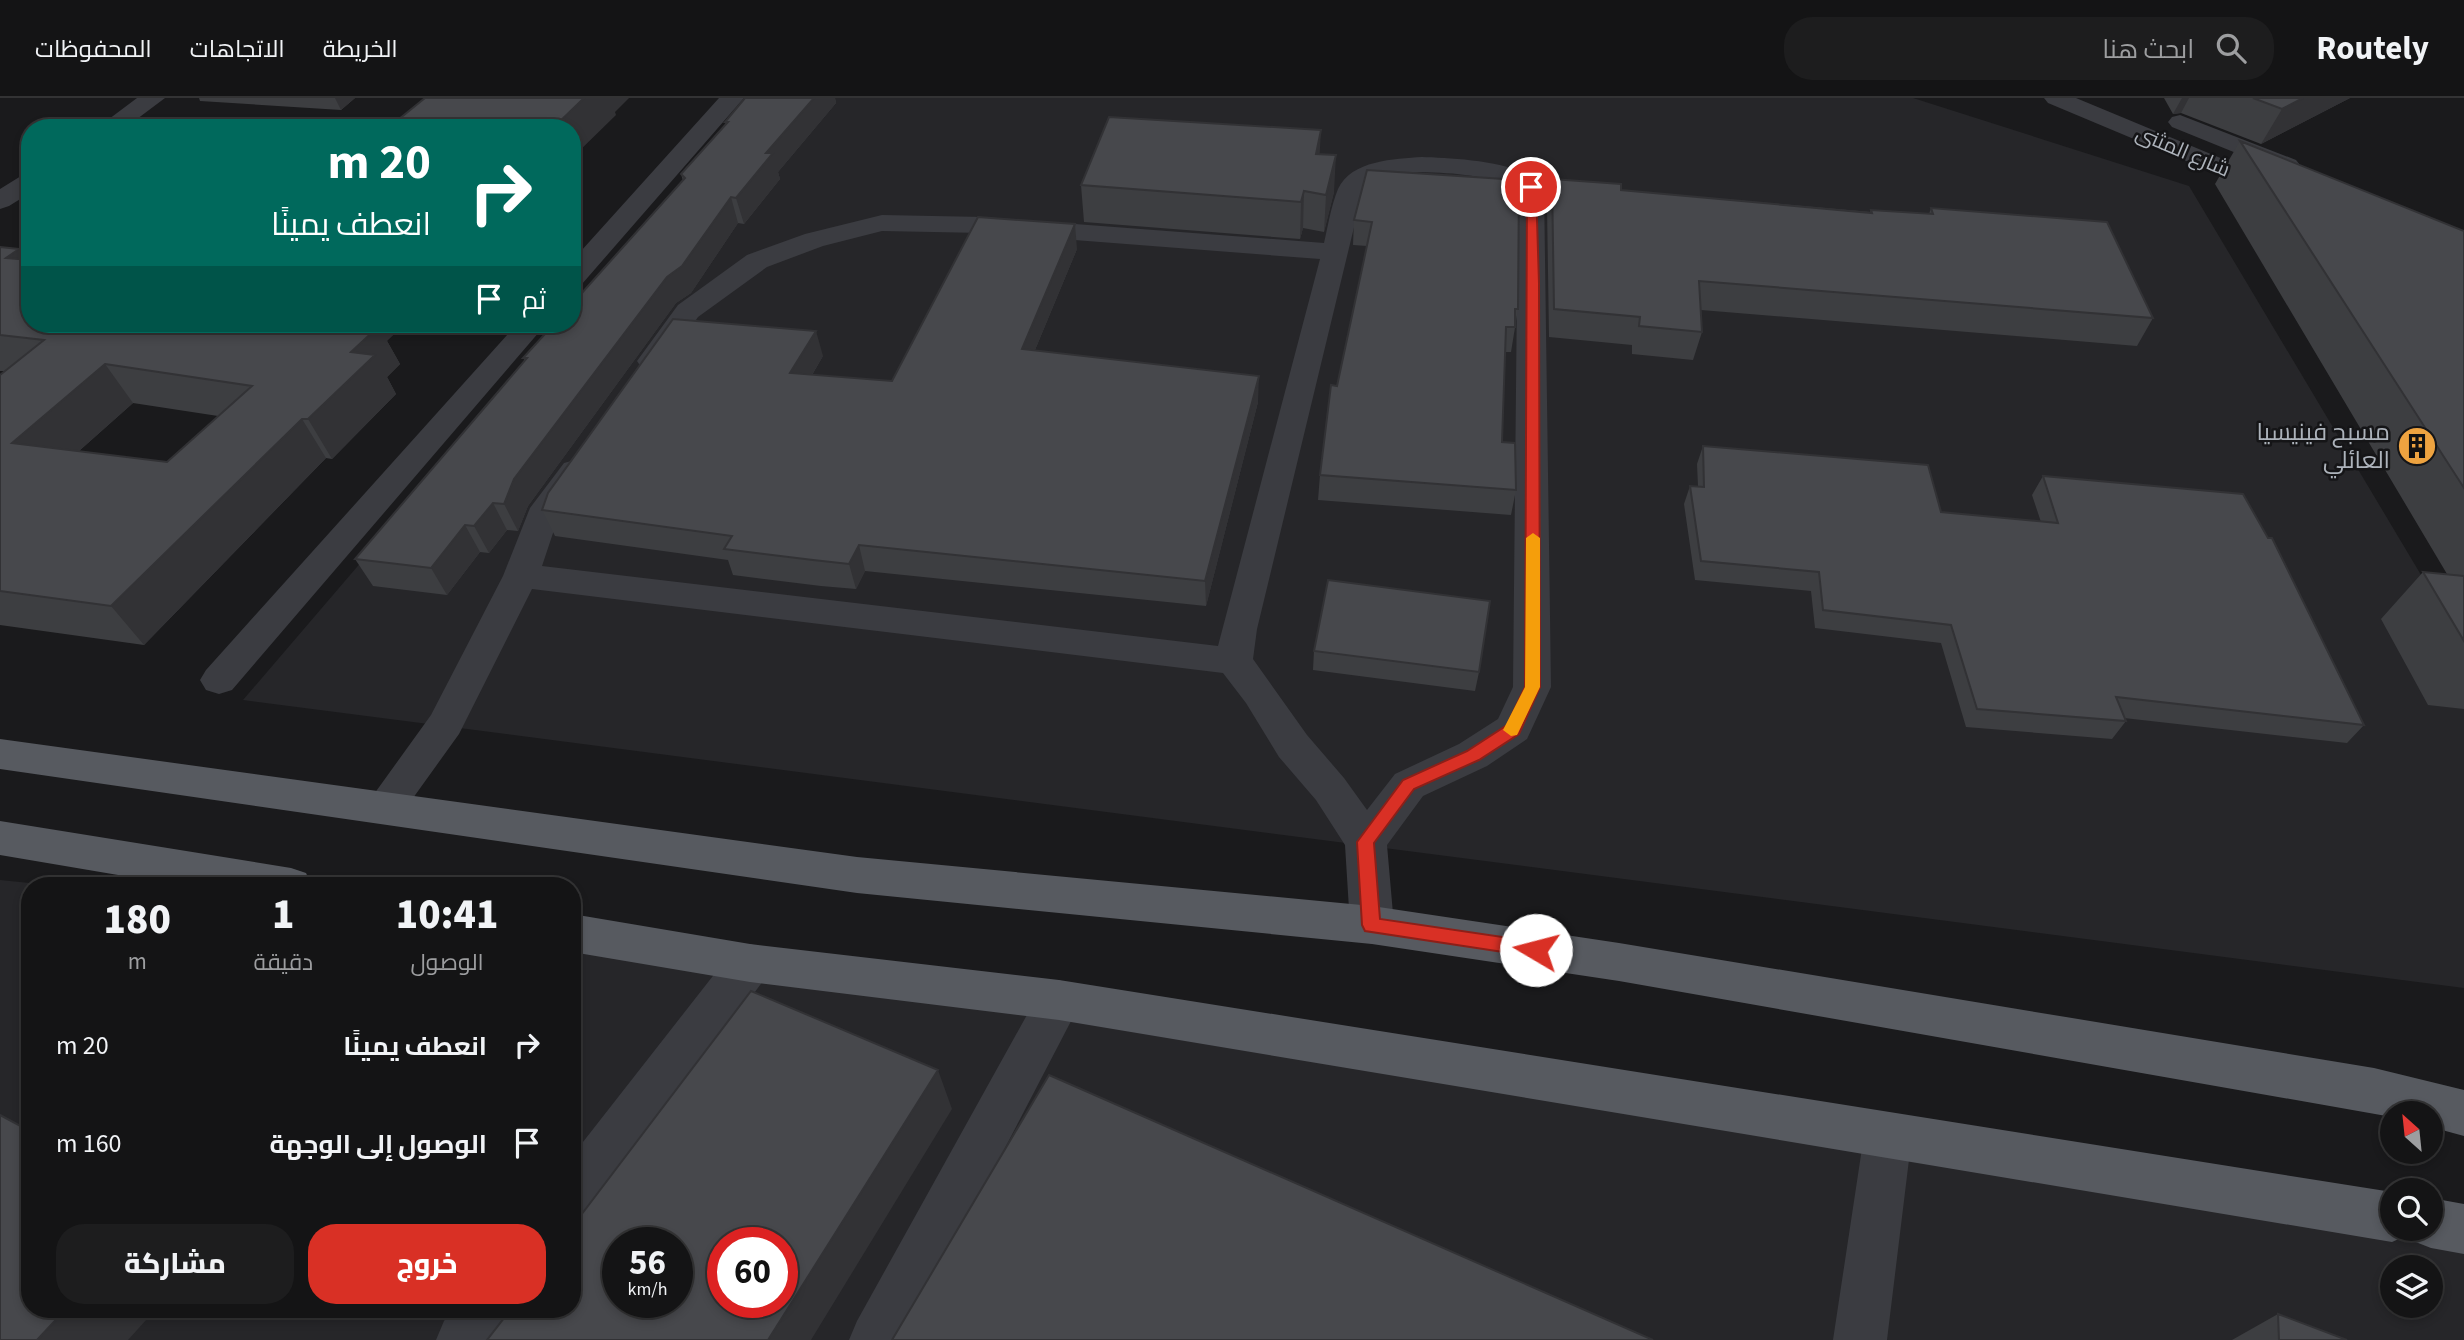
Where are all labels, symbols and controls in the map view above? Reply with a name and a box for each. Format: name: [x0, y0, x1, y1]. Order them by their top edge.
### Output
search box: [1784, 17, 2274, 80]
text: Routely: [2316, 25, 2429, 72]
icon: search: [2212, 29, 2250, 67]
text: ابحث هنا: [2102, 31, 2194, 68]
text: المحفوظات: [35, 32, 152, 67]
text: الاتجاهات: [190, 32, 285, 67]
text: الخريطة: [323, 32, 398, 67]
street label: شارع المثنى: [2131, 118, 2235, 184]
text: 20 m: [327, 128, 431, 198]
icon: right: [455, 147, 546, 238]
pin: [1501, 157, 1561, 217]
icon: arrive: [1512, 168, 1550, 206]
text: انعطف يمينًا: [271, 202, 431, 248]
icon: arrive: [470, 280, 508, 318]
text: ثم: [522, 282, 546, 319]
place label: مسبح فينيسيا العائلي: [2257, 415, 2390, 479]
building icon: مسبح فينيسيا العائلي: [2396, 425, 2438, 467]
text: 1: [272, 885, 295, 945]
text: 10:41: [396, 885, 498, 945]
text: 180: [104, 890, 171, 950]
position arrow: [1499, 913, 1573, 987]
text: m: [128, 945, 147, 978]
text: دقيقة: [253, 946, 313, 979]
text: الوصول: [410, 946, 484, 979]
icon: right: [508, 1026, 546, 1064]
text: 20 m: [56, 1027, 109, 1064]
text: انعطف يمينًا: [343, 1028, 487, 1065]
north arrow: [2380, 1101, 2443, 1164]
map controls: [2380, 1101, 2443, 1318]
icon: arrive: [508, 1124, 546, 1162]
text: 160 m: [56, 1125, 122, 1162]
text: الوصول إلى الوجهة: [269, 1126, 487, 1163]
button: search: [2380, 1178, 2443, 1241]
button: مشاركة: [56, 1224, 294, 1304]
button: خروج: [308, 1224, 546, 1304]
speed limit sign: 60: [707, 1227, 798, 1318]
text: 56: [629, 1238, 666, 1288]
button: layers: [2380, 1255, 2443, 1318]
text: km/h: [628, 1277, 667, 1302]

